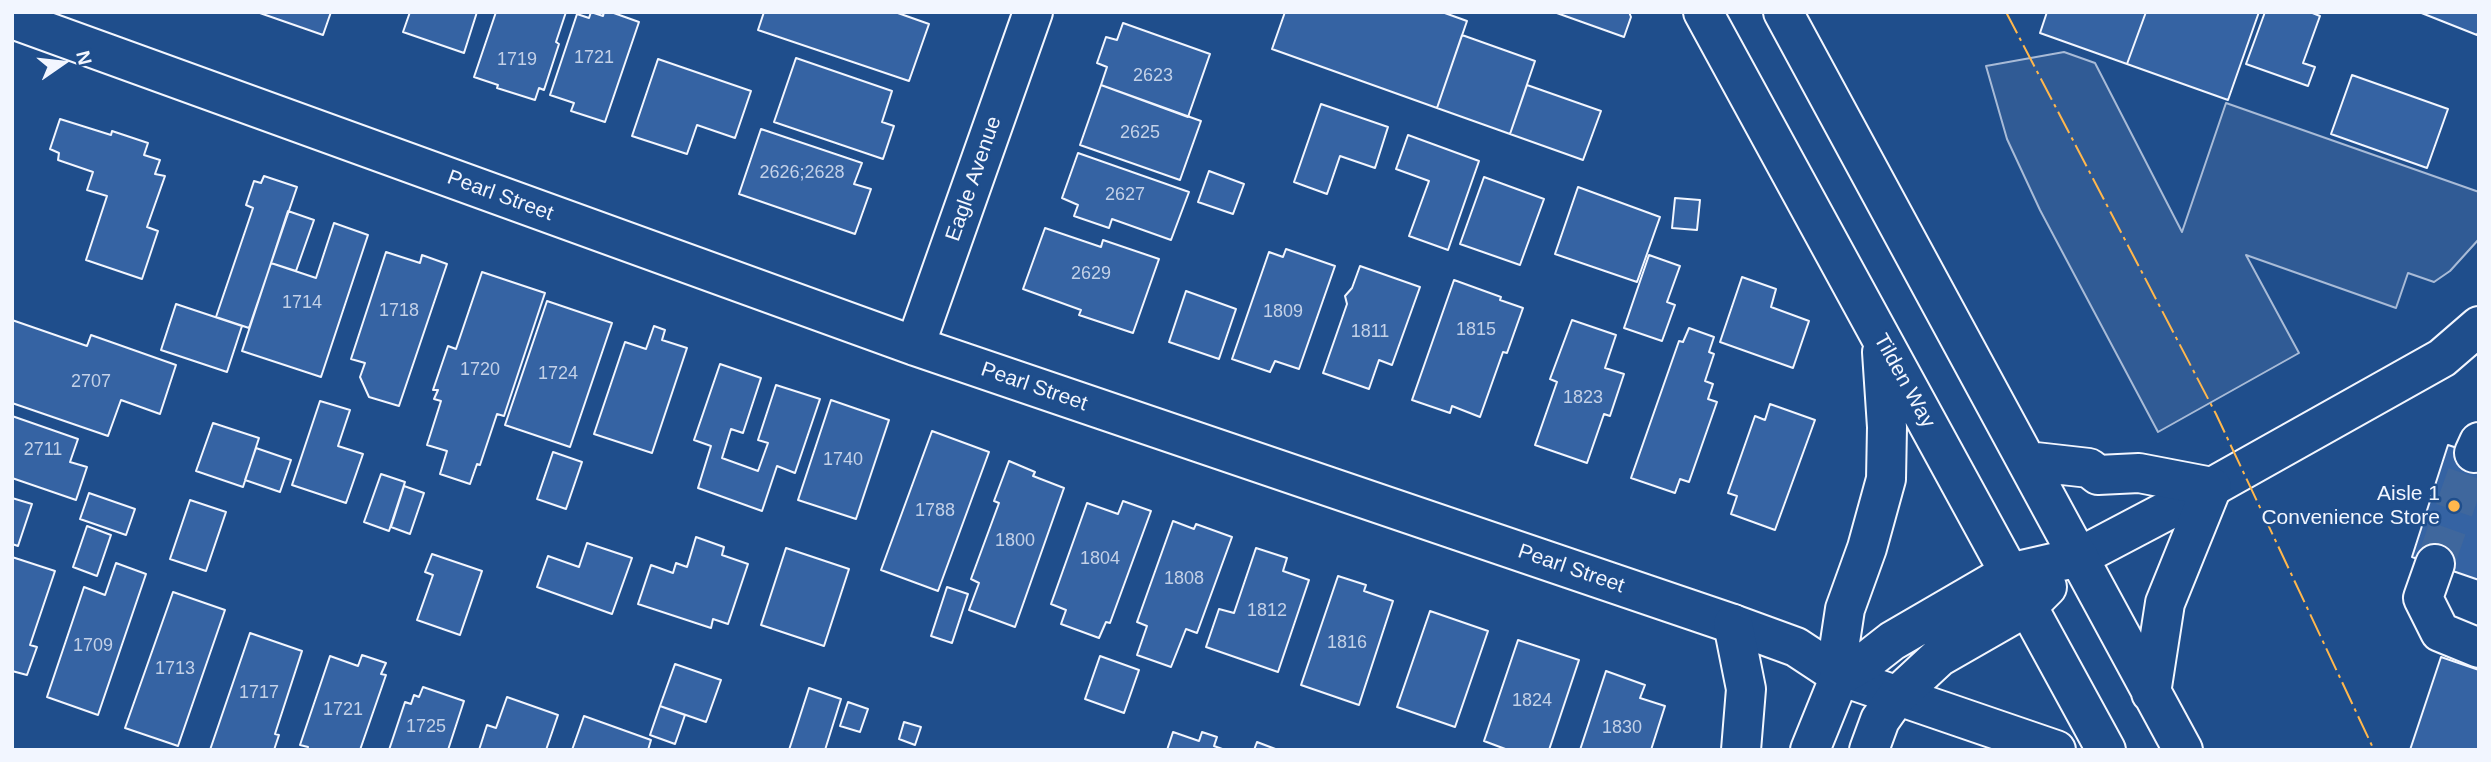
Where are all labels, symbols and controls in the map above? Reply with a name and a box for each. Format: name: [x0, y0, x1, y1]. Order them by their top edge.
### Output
north arrow: [28, 28, 98, 98]
house number: 1721: [574, 47, 614, 69]
text: N: [72, 49, 96, 67]
house number: 1719: [497, 49, 537, 71]
house number: 2623: [1133, 65, 1173, 87]
street label: Eagle Avenue: [941, 113, 1007, 245]
house number: 2625: [1120, 122, 1160, 144]
house number: 2626;2628: [759, 162, 845, 184]
street label: Pearl Street: [444, 165, 556, 227]
house number: 2627: [1105, 184, 1145, 206]
house number: 2629: [1071, 263, 1111, 285]
house number: 1714: [282, 292, 322, 314]
house number: 1718: [379, 300, 419, 322]
house number: 1809: [1263, 301, 1303, 323]
house number: 1815: [1456, 319, 1496, 341]
house number: 1811: [1351, 321, 1389, 343]
street label: Tilden Way: [1868, 330, 1940, 432]
street label: Pearl Street: [977, 357, 1091, 417]
house number: 1720: [460, 359, 500, 381]
house number: 1724: [538, 363, 578, 385]
house number: 2707: [71, 371, 111, 393]
house number: 1823: [1563, 387, 1603, 409]
house number: 2711: [24, 439, 62, 461]
house number: 1740: [823, 449, 863, 471]
place label: Aisle 1 Convenience Store: [2261, 481, 2440, 531]
marker: Aisle 1 Convenience Store: [2446, 498, 2462, 514]
house number: 1788: [915, 500, 955, 522]
house number: 1800: [995, 530, 1035, 552]
street label: Pearl Street: [1514, 539, 1628, 599]
house number: 1804: [1080, 548, 1120, 570]
house number: 1808: [1164, 568, 1204, 590]
house number: 1812: [1247, 600, 1287, 622]
house number: 1816: [1327, 632, 1367, 654]
house number: 1709: [73, 635, 113, 657]
house number: 1713: [155, 658, 195, 680]
house number: 1717: [239, 682, 279, 704]
house number: 1824: [1512, 690, 1552, 712]
house number: 1721: [323, 699, 363, 721]
house number: 1725: [406, 716, 446, 738]
house number: 1830: [1602, 717, 1642, 739]

